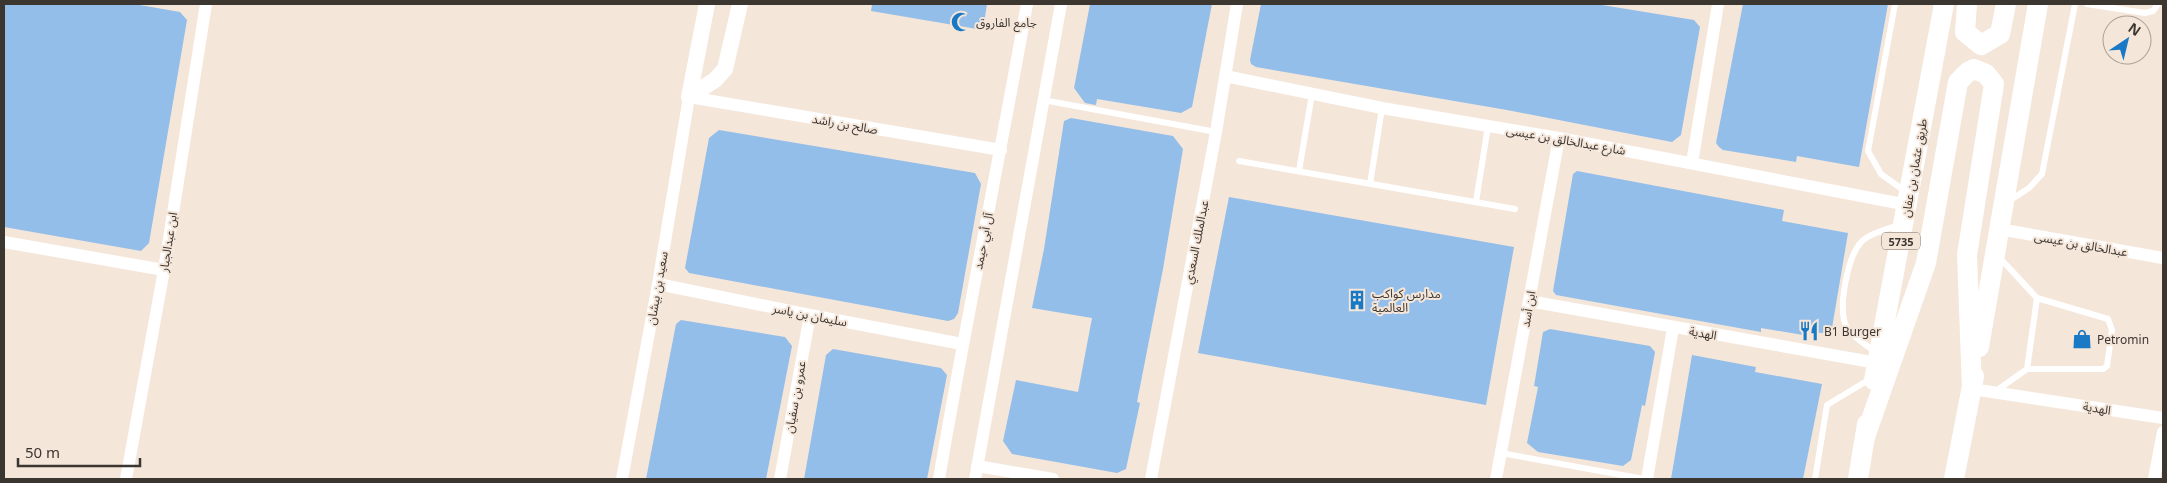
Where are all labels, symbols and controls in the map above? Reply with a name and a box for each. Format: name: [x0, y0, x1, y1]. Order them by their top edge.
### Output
mosque icon: جامع الفاروق: [950, 11, 972, 33]
place label: جامع الفاروق: [976, 14, 1037, 32]
north arrow: [2102, 15, 2152, 65]
text: N: [2125, 18, 2145, 40]
street label: صالح بن راشد: [811, 110, 879, 139]
street label: طريق عثمان بن عفان: [1897, 117, 1931, 219]
street label: شارع عبدالخالق بن عيسى: [1505, 121, 1627, 160]
street label: عبدالملك السعدي: [1180, 199, 1214, 286]
street label: ابن عبدالجبار: [155, 211, 181, 274]
street label: آل أبي حيمد: [969, 211, 999, 271]
street label: عبدالخالق بن عيسى: [2033, 227, 2129, 261]
road number: 5735: [1882, 232, 1920, 250]
street label: سعيد بن بيشان: [642, 250, 672, 326]
place label: مدارس كواكب العالمية: [1372, 285, 1441, 316]
building icon: مدارس كواكب العالمية: [1346, 289, 1368, 311]
street label: ابن أسد: [1516, 289, 1540, 328]
street label: سليمان بن ياسر: [770, 299, 849, 331]
restaurant icon: B1 Burger: [1798, 320, 1820, 342]
street label: الهدية: [1688, 322, 1718, 344]
place label: B1 Burger: [1824, 323, 1881, 340]
shop icon: Petromin: [2071, 328, 2093, 350]
place label: Petromin: [2097, 331, 2149, 348]
street label: عمرو بن سفيان: [780, 360, 810, 434]
street label: الهدية: [2082, 397, 2112, 419]
scale bar: [18, 436, 140, 468]
text: 50 m: [25, 442, 60, 462]

